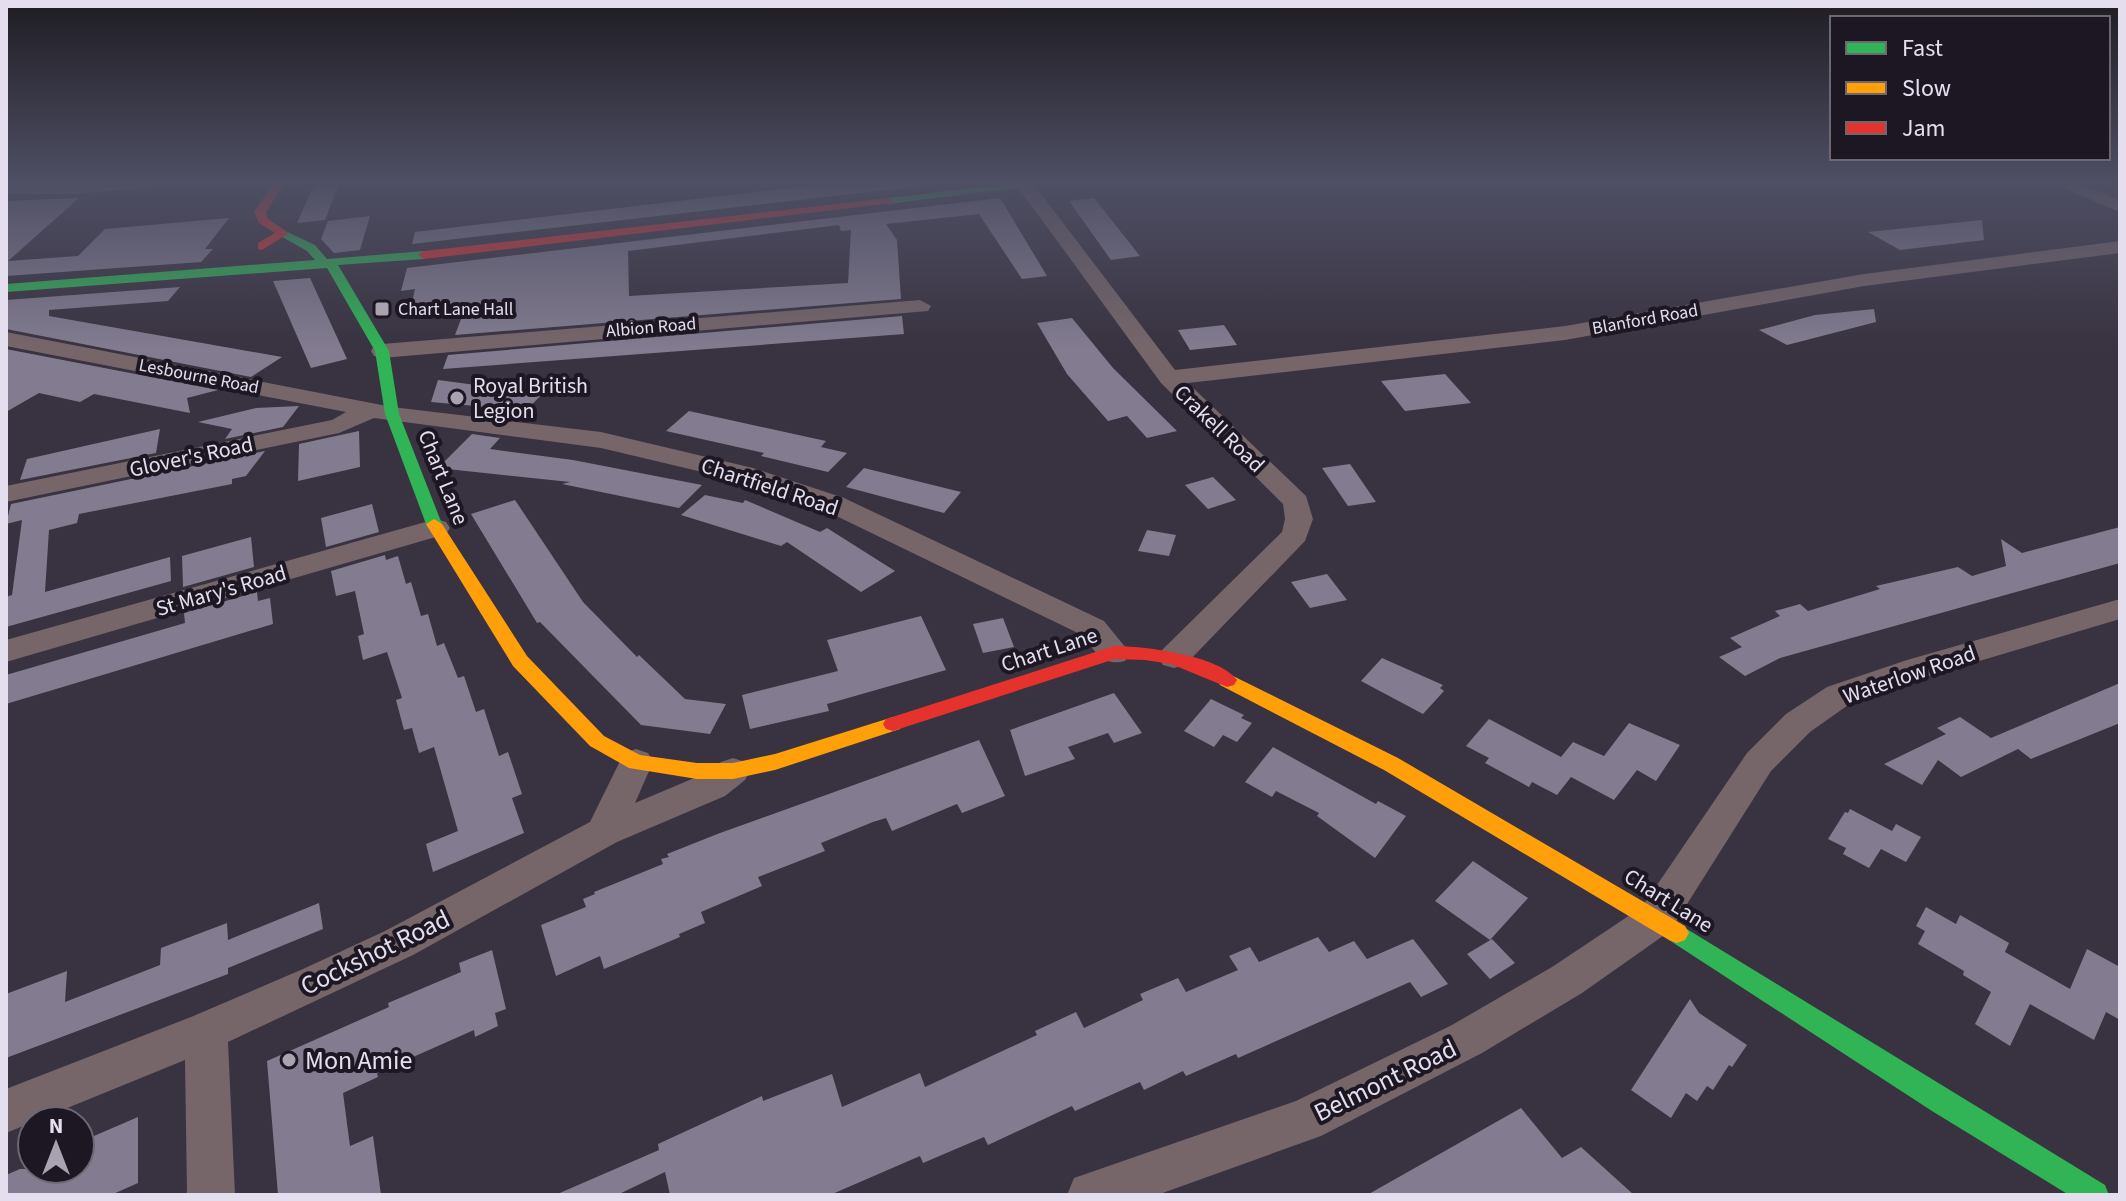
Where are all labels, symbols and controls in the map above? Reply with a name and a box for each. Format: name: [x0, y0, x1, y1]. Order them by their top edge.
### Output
legend: [1830, 16, 2110, 160]
text: Fast: [1902, 31, 1943, 66]
text: Slow: [1902, 71, 1951, 106]
text: Jam: [1902, 111, 1946, 146]
place label: Chart Lane Hall: [398, 297, 513, 322]
street label: Blanford Road: [1590, 298, 1700, 341]
marker: Chart Lane Hall: [373, 300, 391, 318]
street label: Albion Road: [605, 311, 697, 344]
street label: Lesbourne Road: [137, 353, 261, 400]
place label: Royal British Legion: [473, 370, 588, 427]
street label: Crakell Road: [1167, 377, 1272, 480]
marker: Royal British Legion: [448, 389, 466, 407]
street label: Chart Lane: [410, 425, 477, 530]
street label: Glover's Road: [126, 428, 256, 486]
street label: Chartfield Road: [697, 450, 843, 524]
street label: St Mary's Road: [152, 557, 290, 625]
street label: Chart Lane: [997, 619, 1102, 681]
street label: Waterlow Road: [1839, 637, 1980, 713]
street label: Chart Lane: [1618, 861, 1719, 941]
street label: Cockshot Road: [294, 900, 456, 1005]
street label: Belmont Road: [1308, 1030, 1463, 1131]
place label: Mon Amie: [305, 1042, 412, 1079]
marker: Mon Amie: [280, 1051, 298, 1069]
north arrow: [16, 1105, 96, 1185]
text: N: [49, 1110, 63, 1142]

